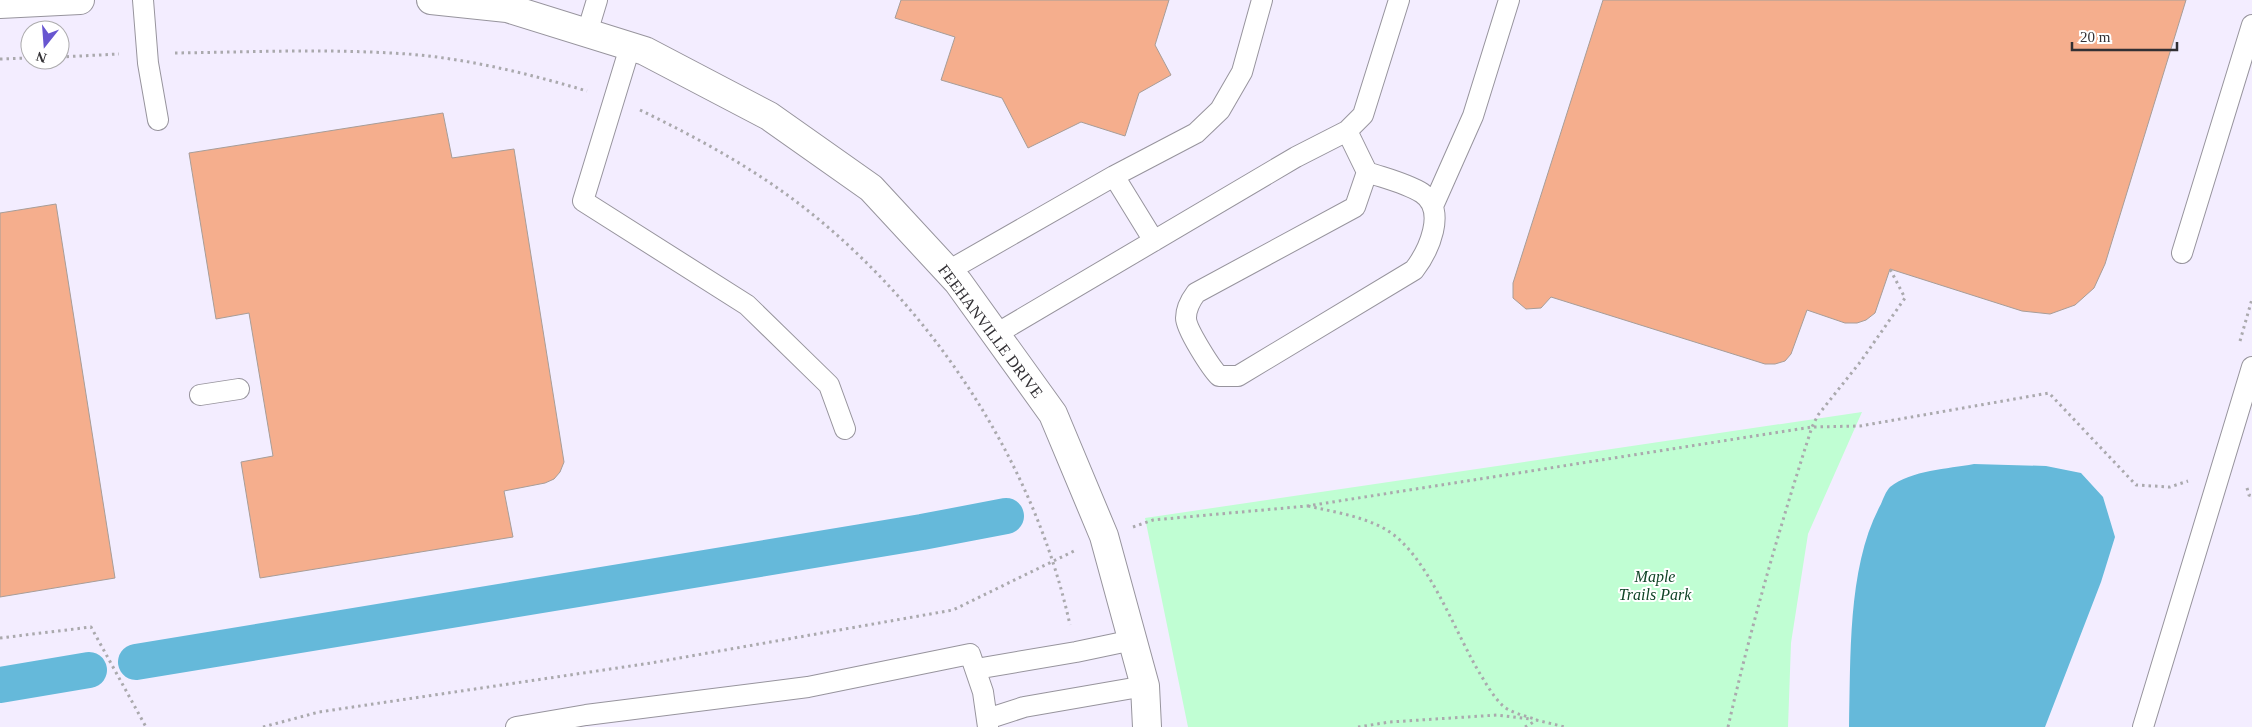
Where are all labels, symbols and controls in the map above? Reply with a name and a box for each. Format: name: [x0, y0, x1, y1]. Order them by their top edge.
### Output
north arrow: [20, 20, 70, 70]
scale bar: [2072, 20, 2177, 52]
text: 20 m: [2080, 29, 2111, 45]
text: N: [34, 48, 48, 66]
street label: FEEHANVILLE DRIVE: [935, 261, 1046, 401]
park label: Maple Trails Park: [1619, 568, 1692, 603]

